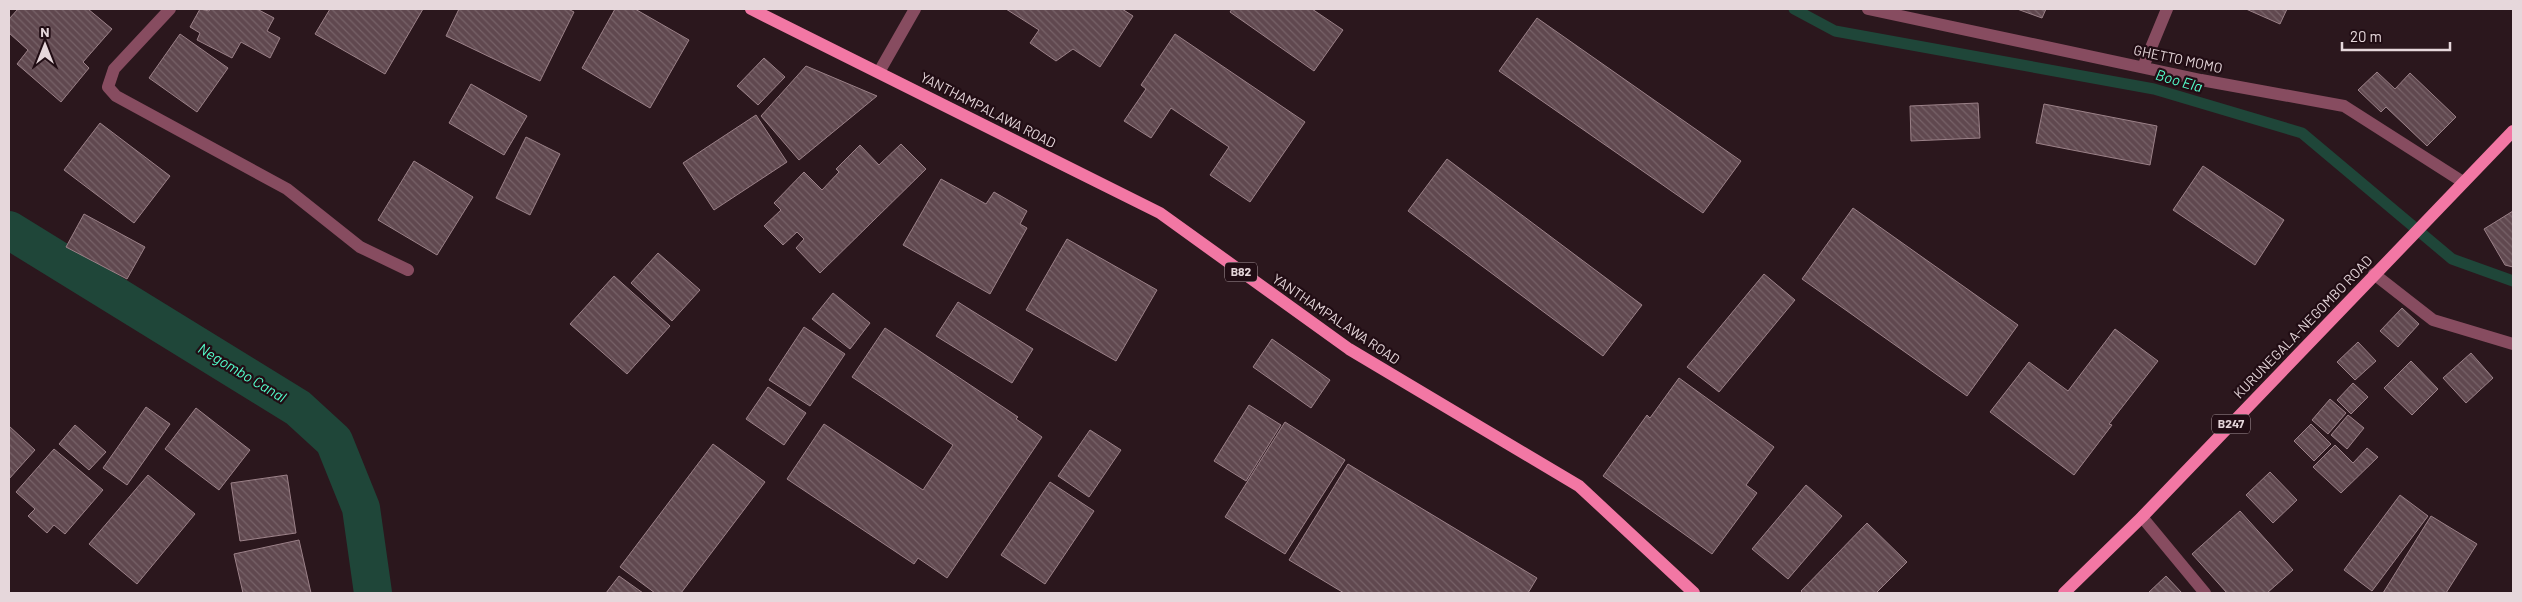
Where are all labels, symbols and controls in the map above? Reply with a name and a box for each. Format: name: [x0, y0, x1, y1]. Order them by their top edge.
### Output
north arrow: [20, 20, 70, 70]
scale bar: [2342, 20, 2450, 52]
text: N: [40, 23, 50, 40]
text: 20 m: [2350, 27, 2382, 45]
street label: GHETTO MOMO: [2132, 41, 2224, 76]
water label: Boo Ela: [2154, 65, 2205, 95]
street label: YANTHAMPALAWA ROAD: [918, 68, 1059, 151]
street label: KURUNEGALA-NEGOMBO ROAD: [2230, 252, 2375, 402]
road number: B82: [1225, 262, 1257, 282]
street label: YANTHAMPALAWA ROAD: [1269, 270, 1403, 368]
water label: Negombo Canal: [195, 339, 290, 406]
road number: B247: [2212, 414, 2250, 434]

